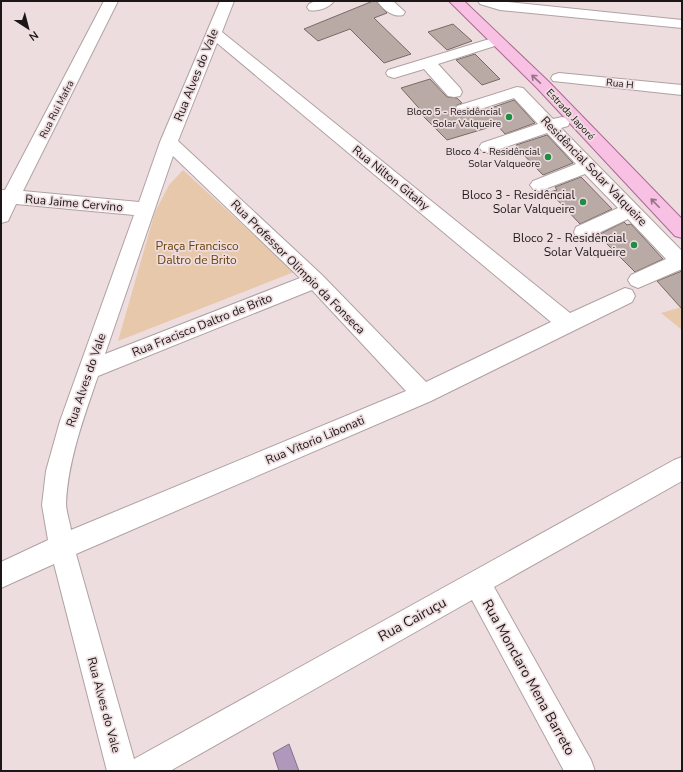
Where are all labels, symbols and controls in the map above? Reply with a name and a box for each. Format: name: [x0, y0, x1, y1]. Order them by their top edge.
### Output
north arrow: [8, 8, 48, 48]
street label: Rua Alves do Vale: [170, 26, 222, 124]
text: N: [26, 27, 41, 44]
one-way arrow: [531, 74, 541, 83]
street label: Rua H: [605, 76, 634, 92]
street label: Rua Rui Mafra: [36, 78, 78, 141]
street label: Estrada Japoré: [543, 86, 598, 143]
place label: Bloco 5 - Residêncial Solar Valqueire: [407, 105, 501, 131]
marker: Bloco 5 - Residêncial Solar Valqueire: [504, 112, 514, 122]
street label: Residêncial Solar Valqueire: [537, 113, 651, 229]
street label: Rua Nilton Gitahy: [349, 142, 434, 215]
place label: Bloco 4 - Residêncial Solar Valqueore: [446, 145, 540, 171]
marker: Bloco 4 - Residêncial Solar Valqueore: [543, 152, 553, 162]
place label: Bloco 3 - Residêncial Solar Valqueire: [462, 187, 575, 217]
street label: Rua Jaime Cervino: [24, 191, 124, 215]
street label: Rua Professor Olimpio da Fonseca: [227, 196, 369, 338]
marker: Bloco 3 - Residêncial Solar Valqueire: [578, 197, 588, 207]
one-way arrow: [650, 198, 660, 208]
place label: Bloco 2 - Residêncial Solar Valqueire: [513, 230, 626, 260]
park label: Praça Francisco Daltro de Brito: [155, 238, 239, 268]
marker: Bloco 2 - Residêncial Solar Valqueire: [629, 240, 639, 250]
street label: Rua Fracisco Daltro de Brito: [130, 289, 275, 360]
street label: Rua Alves do Vale: [62, 331, 110, 429]
street label: Rua Vitorio Libonati: [263, 412, 367, 468]
street label: Rua Cairuçu: [375, 593, 450, 646]
street label: Rua Monclaro Mena Barreto: [478, 596, 580, 759]
street label: Rua Alves do Vale: [84, 655, 124, 755]

